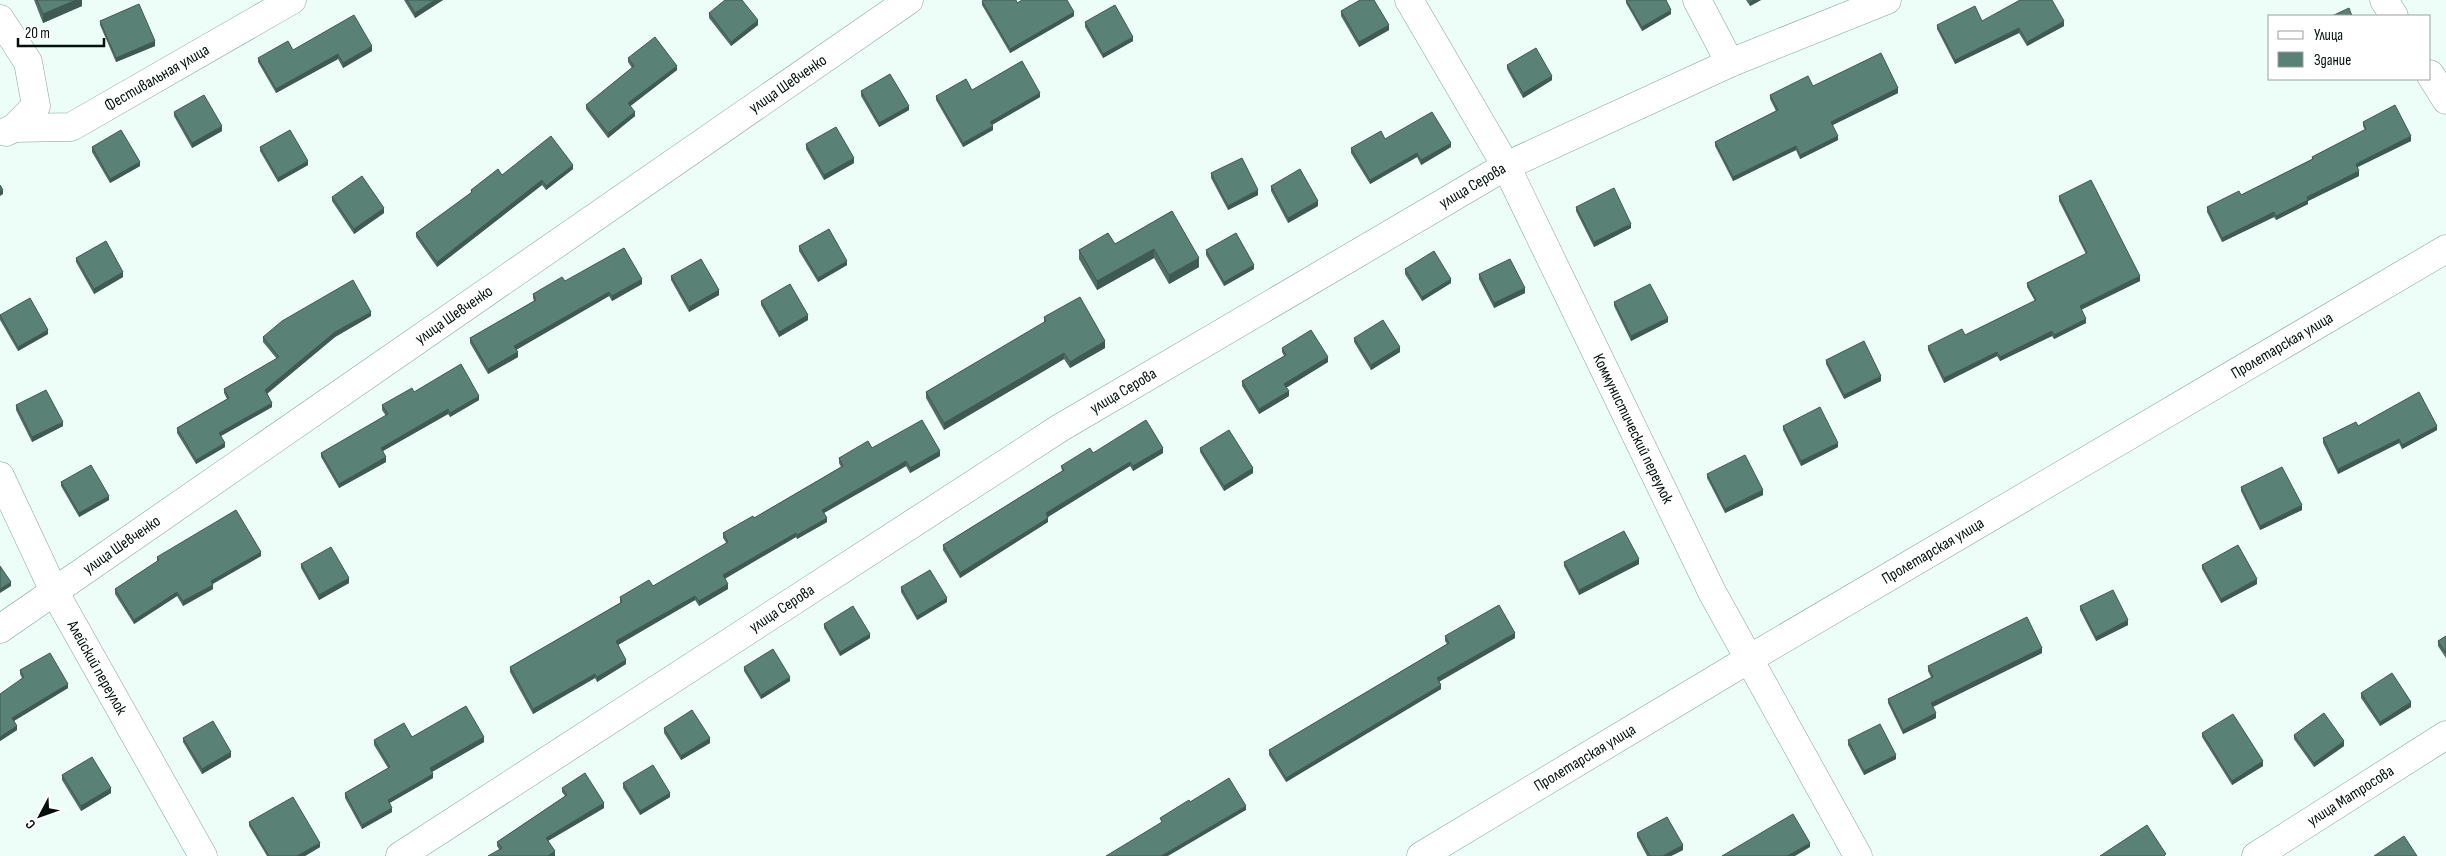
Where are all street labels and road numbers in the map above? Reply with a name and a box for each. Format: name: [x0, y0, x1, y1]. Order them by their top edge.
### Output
street label: Фестивальная улица: [101, 40, 213, 115]
street label: улица Шевченко: [745, 50, 830, 117]
street label: улица Серова: [1436, 159, 1509, 213]
street label: улица Шевченко: [412, 281, 496, 348]
street label: Пролетарская улица: [2228, 308, 2336, 383]
street label: Коммунистический переулок: [1589, 351, 1678, 508]
street label: улица Серова: [1087, 364, 1160, 418]
street label: улица Шевченко: [79, 511, 164, 578]
street label: Пролетарская улица: [1878, 513, 1987, 588]
street label: улица Серова: [746, 580, 818, 637]
street label: Алейский переулок: [63, 616, 132, 719]
street label: Пролетарская улица: [1530, 720, 1639, 795]
street label: улица Матросова: [2304, 761, 2397, 830]

